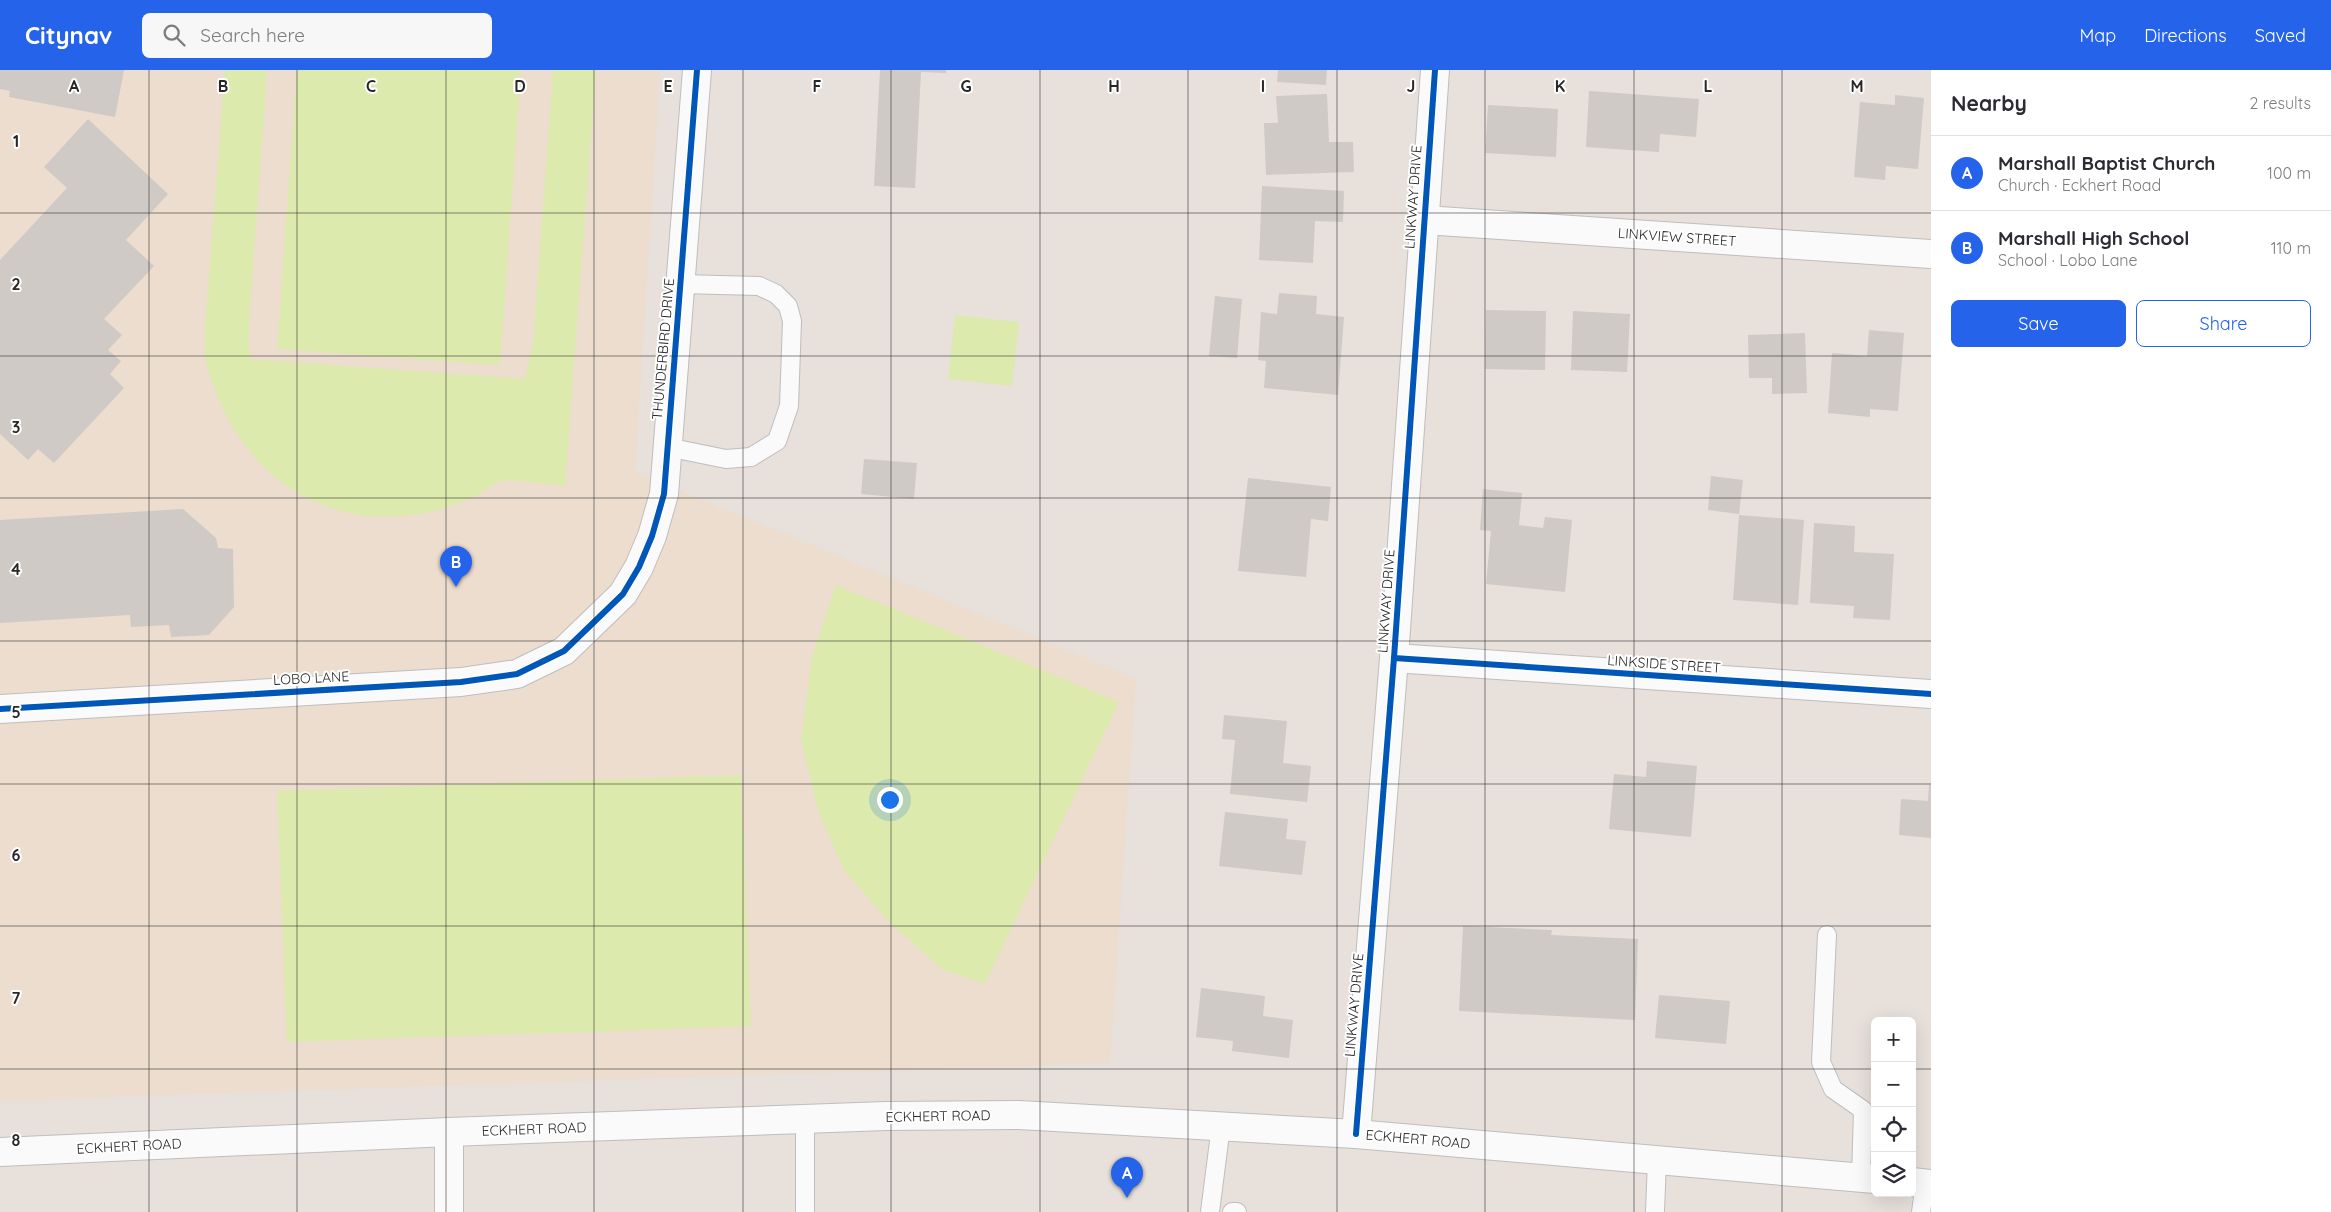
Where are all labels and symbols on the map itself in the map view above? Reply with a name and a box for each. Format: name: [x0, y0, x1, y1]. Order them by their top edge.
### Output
text: A: [69, 76, 80, 96]
text: B: [218, 76, 228, 96]
text: C: [366, 76, 376, 96]
text: D: [514, 76, 526, 96]
text: E: [663, 76, 673, 96]
text: F: [813, 76, 822, 96]
text: G: [960, 76, 972, 96]
text: H: [1108, 76, 1120, 96]
text: I: [1261, 76, 1265, 96]
text: J: [1407, 76, 1415, 96]
text: K: [1555, 76, 1565, 96]
text: L: [1704, 76, 1713, 96]
text: M: [1850, 76, 1864, 96]
text: 1: [13, 131, 19, 151]
street label: LINKWAY DRIVE: [1400, 144, 1426, 250]
street label: LINKVIEW STREET: [1617, 224, 1737, 250]
text: 2: [11, 274, 21, 294]
street label: THUNDERBIRD DRIVE: [648, 277, 678, 421]
text: 3: [12, 417, 20, 437]
pin: B: [440, 546, 472, 587]
street label: LINKWAY DRIVE: [1373, 548, 1399, 654]
text: 4: [11, 559, 21, 579]
street label: LINKSIDE STREET: [1607, 651, 1721, 677]
street label: LOBO LANE: [272, 667, 350, 689]
text: 5: [11, 702, 21, 722]
your location: [877, 787, 903, 813]
text: 6: [12, 845, 21, 865]
street label: LINKWAY DRIVE: [1340, 952, 1368, 1058]
text: 7: [12, 988, 21, 1008]
street label: ECKHERT ROAD: [885, 1106, 991, 1126]
street label: ECKHERT ROAD: [481, 1118, 587, 1140]
street label: ECKHERT ROAD: [1365, 1125, 1471, 1153]
text: 8: [12, 1130, 21, 1150]
street label: ECKHERT ROAD: [76, 1134, 182, 1158]
pin: A: [1111, 1157, 1143, 1198]

